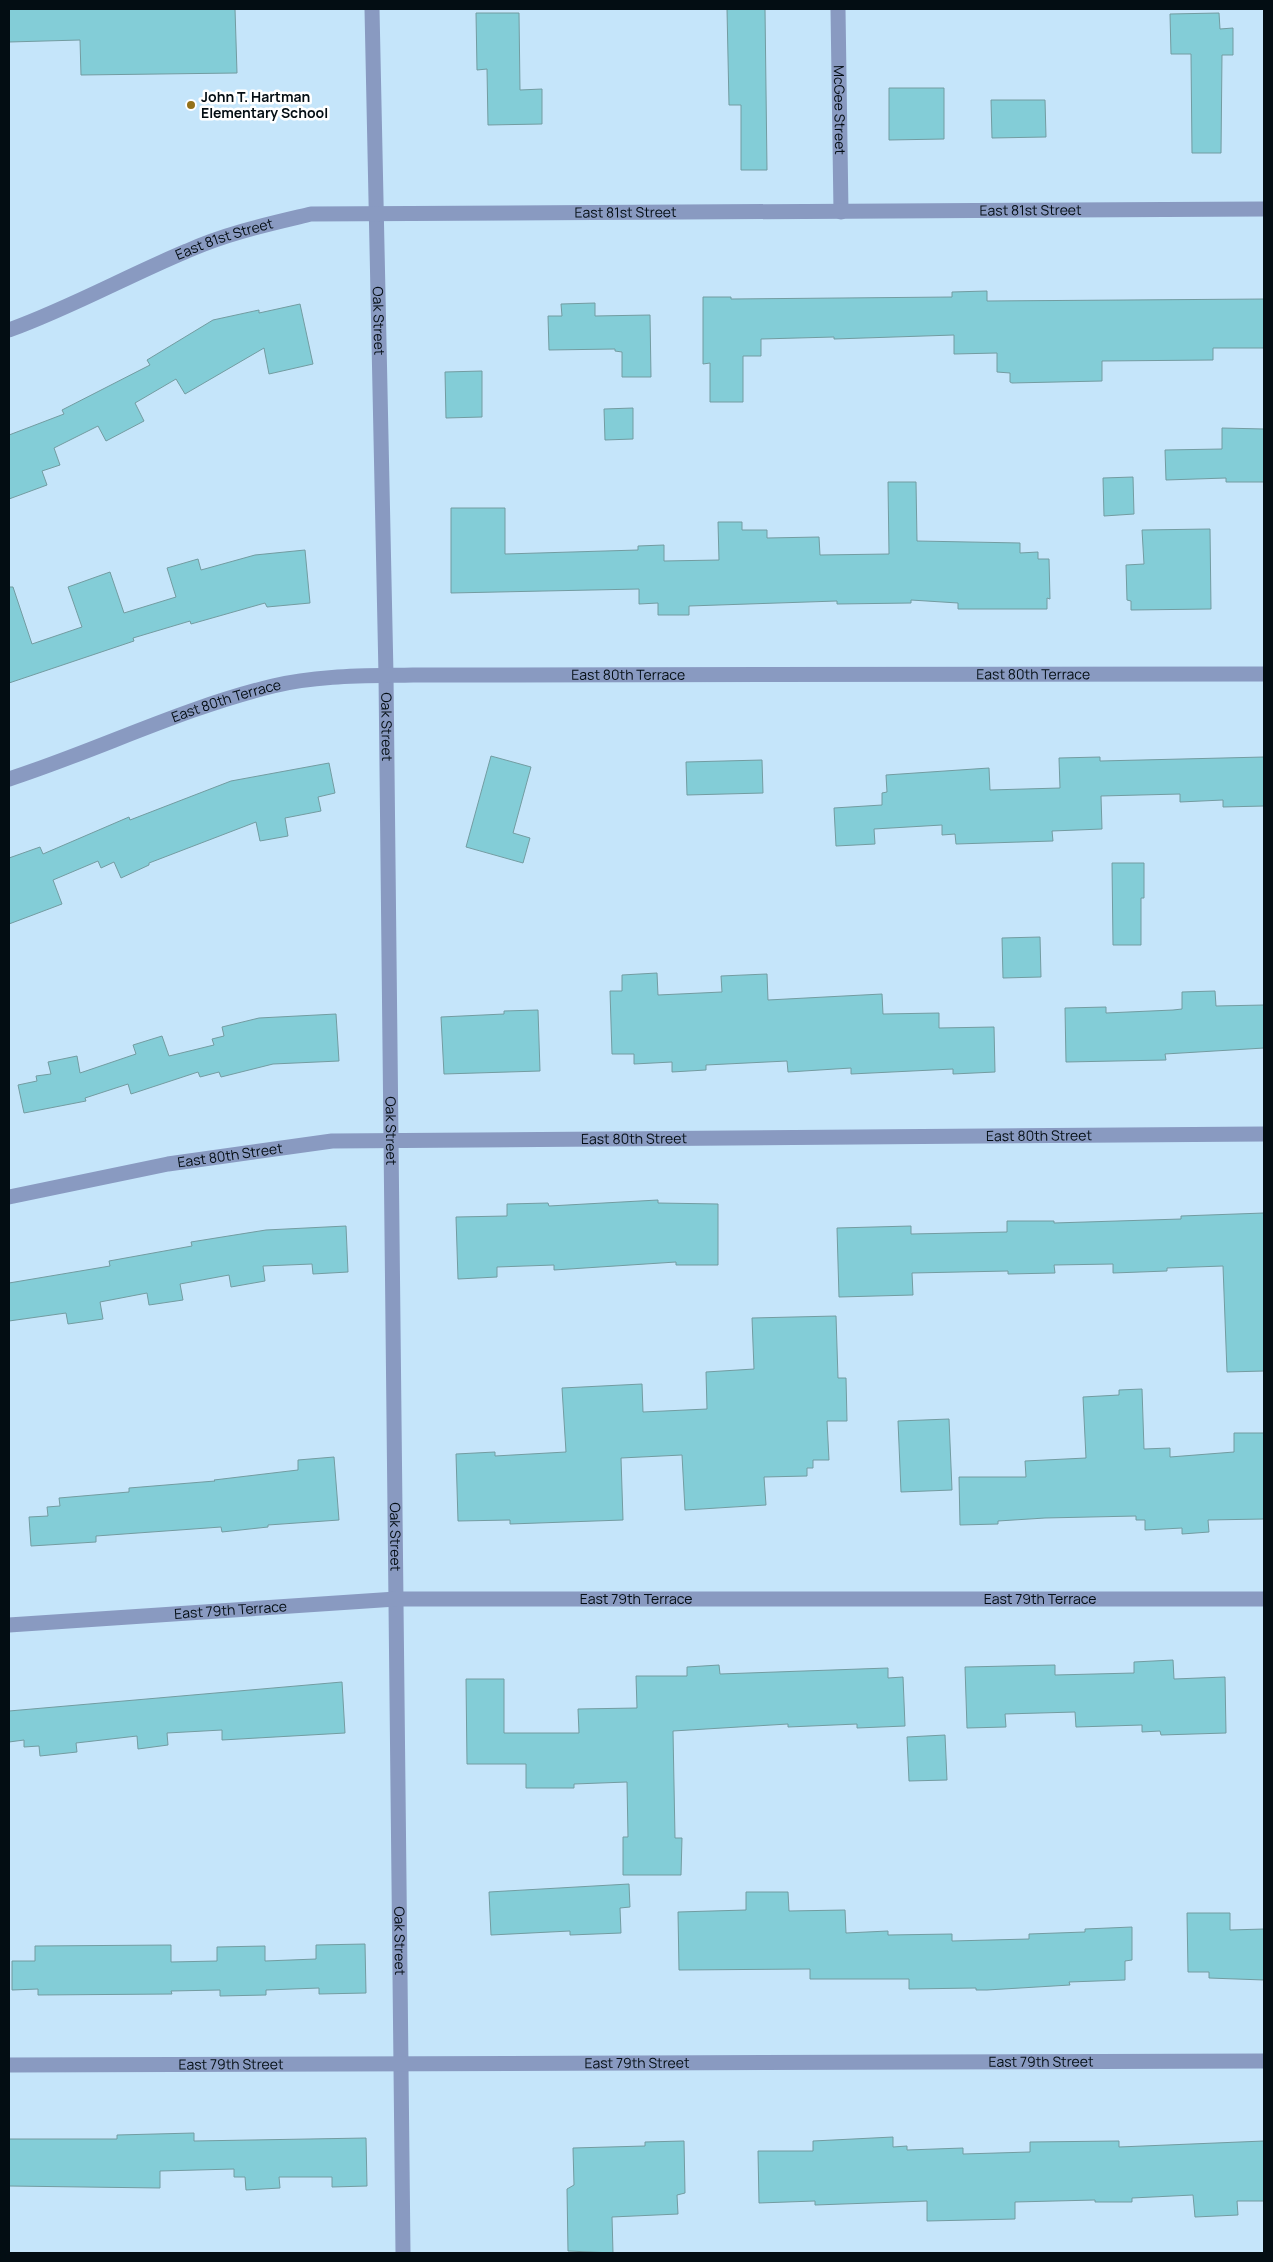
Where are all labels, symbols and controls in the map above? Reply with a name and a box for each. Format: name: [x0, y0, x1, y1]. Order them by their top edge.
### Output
street label: McGee Street: [830, 65, 850, 155]
place label: John T. Hartman Elementary School: [201, 87, 328, 122]
marker: John T. Hartman Elementary School: [185, 99, 197, 111]
street label: East 81st Street: [979, 200, 1082, 219]
street label: East 81st Street: [574, 202, 677, 222]
street label: East 81st Street: [172, 213, 275, 264]
street label: Oak Street: [369, 286, 389, 356]
street label: East 80th Terrace: [976, 664, 1090, 683]
street label: East 80th Terrace: [571, 665, 685, 684]
street label: East 80th Terrace: [169, 674, 283, 726]
street label: Oak Street: [377, 692, 397, 762]
street label: Oak Street: [382, 1096, 401, 1166]
street label: East 80th Street: [986, 1125, 1093, 1145]
street label: East 80th Street: [581, 1128, 688, 1148]
street label: East 80th Street: [176, 1138, 284, 1172]
street label: Oak Street: [386, 1502, 406, 1572]
street label: East 79th Terrace: [580, 1589, 693, 1608]
street label: East 79th Terrace: [984, 1589, 1097, 1608]
street label: East 79th Terrace: [174, 1596, 287, 1623]
street label: Oak Street: [390, 1906, 410, 1976]
street label: East 79th Street: [988, 2052, 1094, 2071]
street label: East 79th Street: [584, 2053, 690, 2072]
street label: East 79th Street: [178, 2054, 284, 2073]

